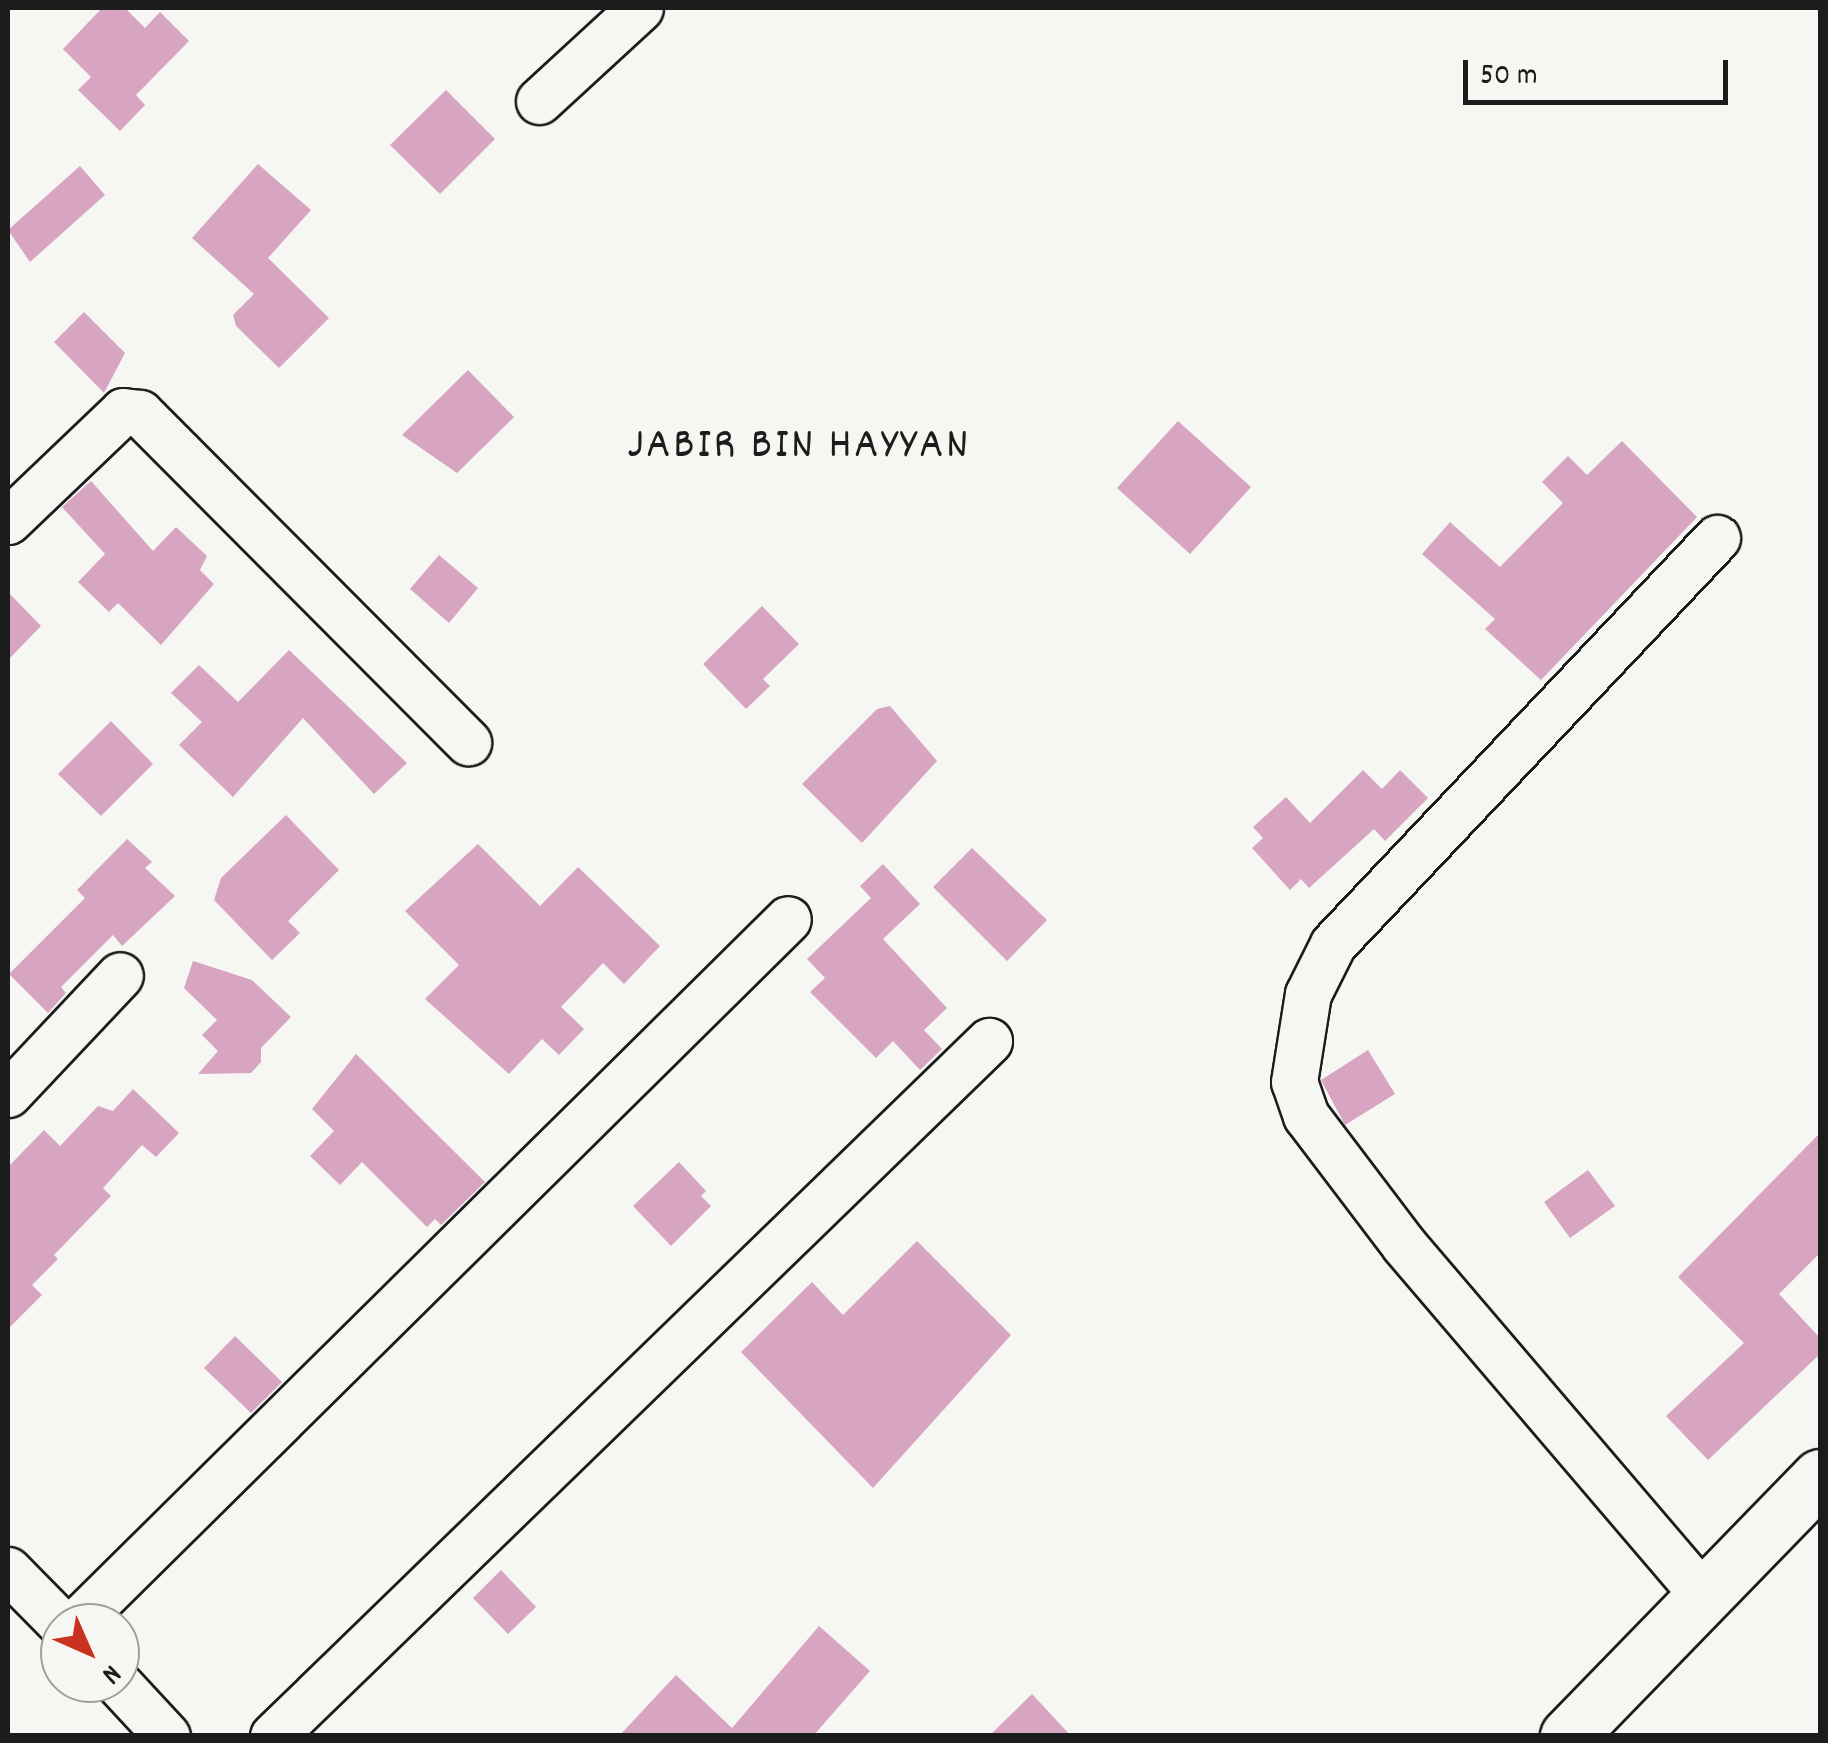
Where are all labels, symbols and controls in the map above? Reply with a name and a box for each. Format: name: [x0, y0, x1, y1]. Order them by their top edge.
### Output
scale bar: [1468, 40, 1733, 102]
text: 50 m: [1480, 56, 1538, 99]
district label: JABIR BIN HAYYAN: [627, 421, 971, 475]
north arrow: [40, 1603, 140, 1703]
text: N: [91, 1654, 129, 1692]

